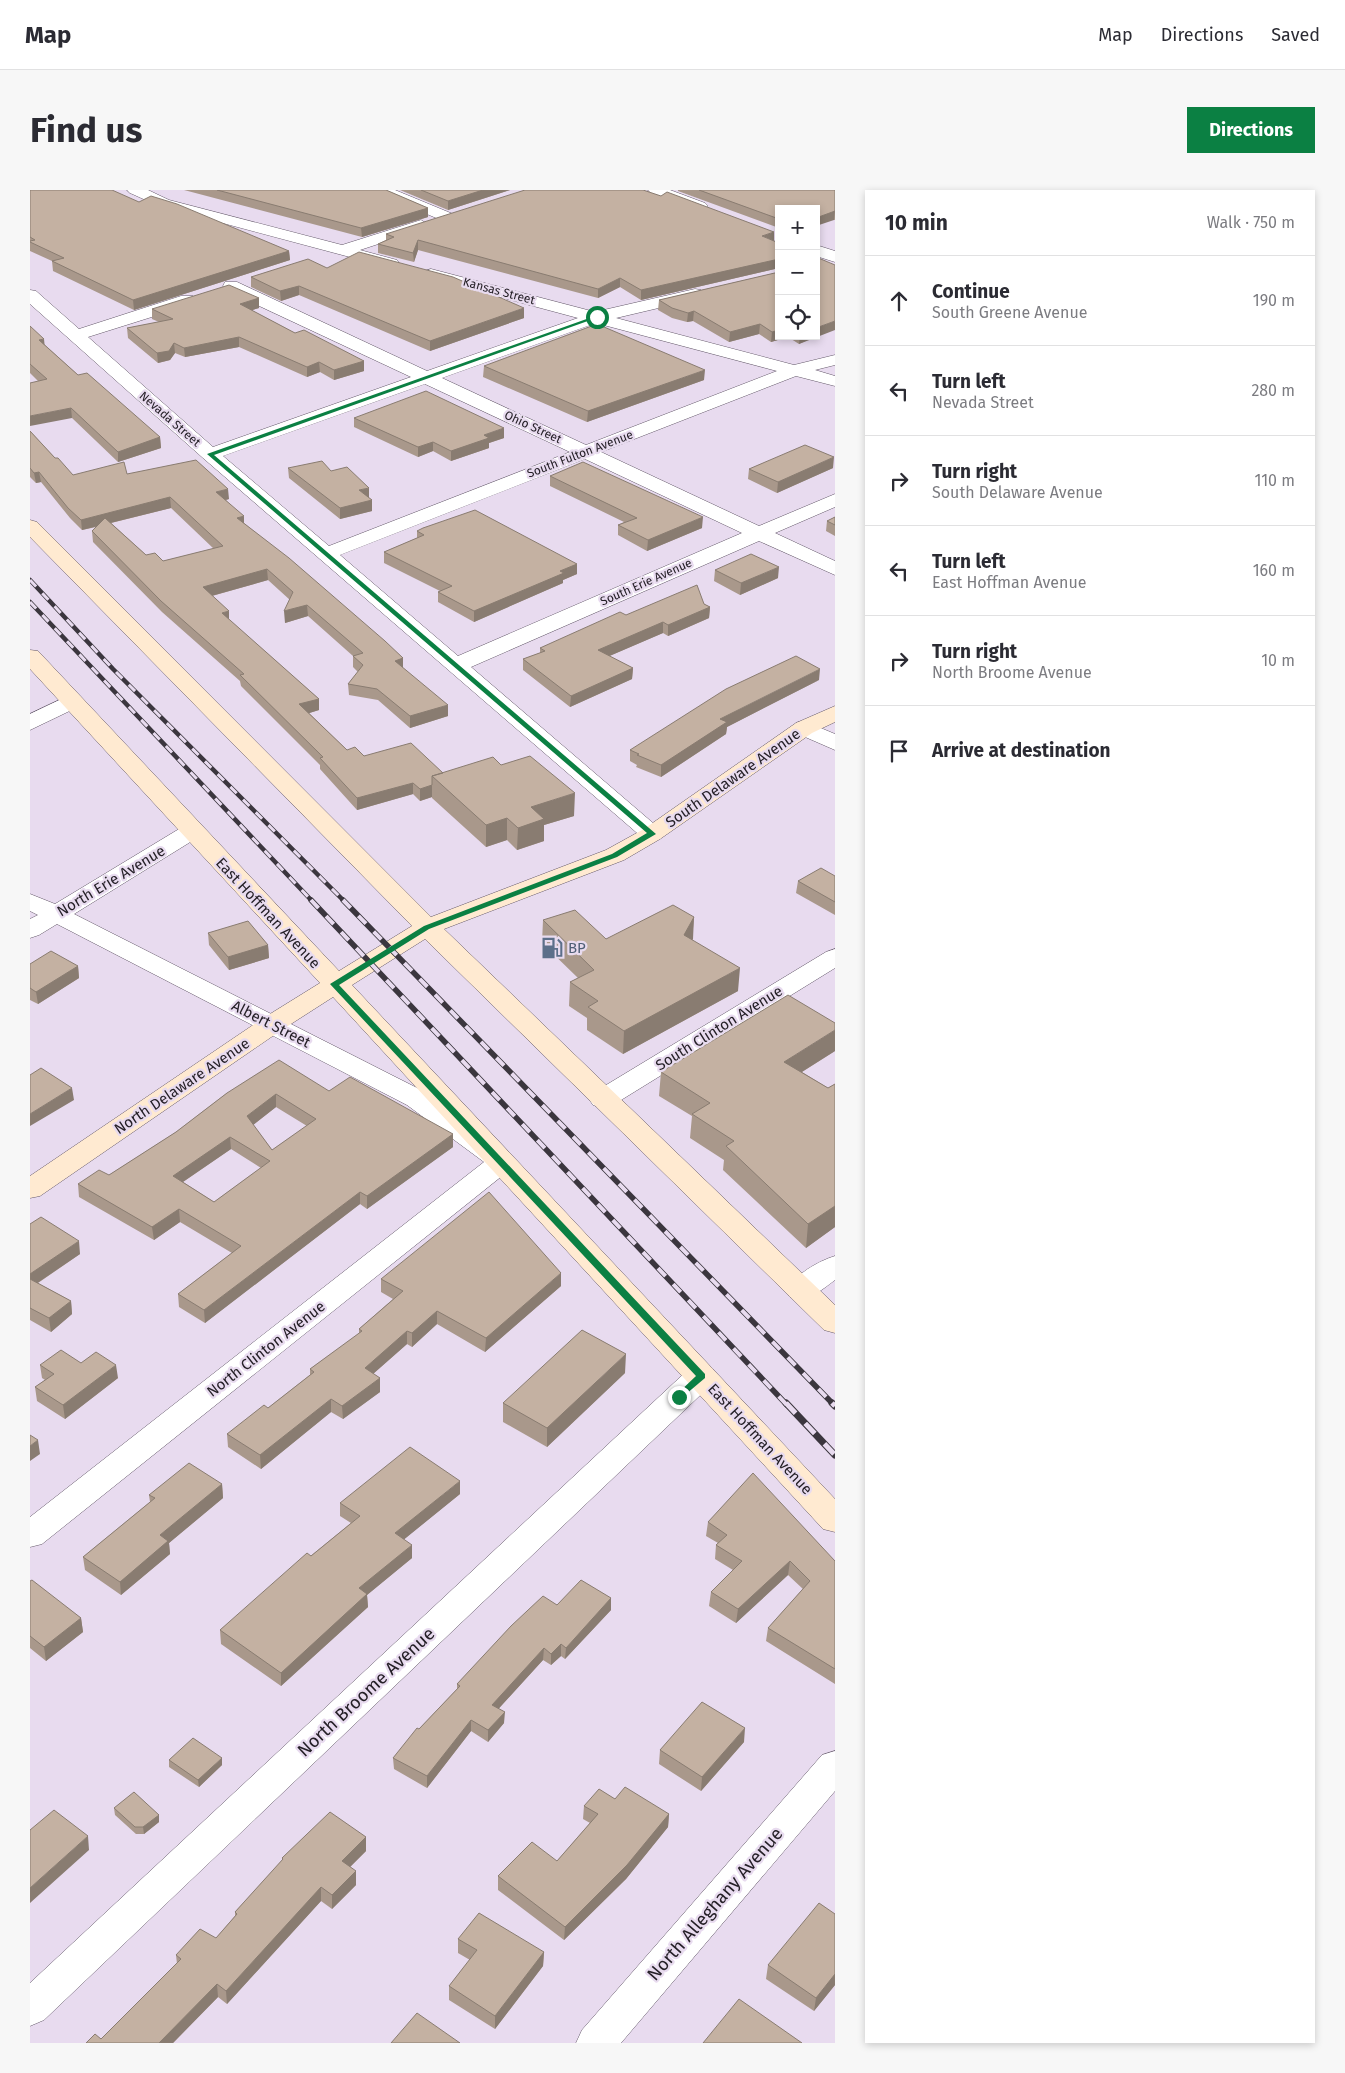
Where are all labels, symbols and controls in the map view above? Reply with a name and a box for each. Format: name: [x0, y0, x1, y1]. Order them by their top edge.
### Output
text: Map: [25, 21, 71, 49]
text: Map: [1098, 24, 1133, 46]
text: Directions: [1161, 24, 1243, 46]
text: Saved: [1271, 24, 1320, 46]
button: Directions: [1187, 107, 1315, 153]
text: Find us: [30, 109, 142, 151]
map controls: [775, 205, 820, 340]
button: +: [775, 205, 820, 250]
text: 10 min: [885, 210, 948, 236]
text: Walk · 750 m: [1207, 213, 1295, 232]
button: −: [775, 250, 820, 295]
street label: Kansas Street: [462, 275, 537, 307]
text: Continue: [932, 280, 1010, 303]
icon: ahead: [885, 287, 913, 315]
text: 190 m: [1253, 291, 1295, 310]
button: locate: [775, 295, 820, 340]
text: South Greene Avenue: [932, 303, 1087, 322]
route start: [586, 306, 609, 329]
text: Turn left: [932, 370, 1006, 393]
icon: left: [885, 377, 913, 405]
text: 280 m: [1251, 381, 1295, 400]
street label: Nevada Street: [137, 389, 204, 450]
text: Nevada Street: [932, 393, 1034, 412]
street label: Ohio Street: [502, 408, 564, 447]
street label: South Fulton Avenue: [525, 427, 635, 481]
text: Turn right: [932, 460, 1017, 483]
icon: right: [885, 467, 913, 495]
text: 110 m: [1254, 471, 1295, 490]
text: South Delaware Avenue: [932, 483, 1103, 502]
text: Turn left: [932, 550, 1006, 573]
street label: South Erie Avenue: [598, 555, 694, 609]
icon: left: [885, 557, 913, 585]
text: 160 m: [1253, 561, 1295, 580]
text: East Hoffman Avenue: [932, 573, 1086, 592]
text: Turn right: [932, 640, 1017, 663]
icon: right: [885, 647, 913, 675]
text: 10 m: [1261, 651, 1295, 670]
text: North Broome Avenue: [932, 663, 1092, 682]
street label: South Delaware Avenue: [662, 725, 804, 831]
icon: arrive: [885, 737, 913, 765]
text: Arrive at destination: [932, 739, 1111, 762]
street label: North Erie Avenue: [54, 842, 168, 920]
street label: East Hoffman Avenue: [212, 854, 324, 972]
fuel station icon: BP: [539, 935, 565, 961]
place label: BP: [568, 939, 586, 957]
street label: South Clinton Avenue: [652, 982, 786, 1074]
street label: Albert Street: [229, 996, 314, 1052]
street label: North Delaware Avenue: [111, 1034, 253, 1138]
street label: North Clinton Avenue: [203, 1297, 329, 1401]
street label: East Hoffman Avenue: [704, 1380, 816, 1498]
route end: [668, 1386, 691, 1409]
street label: North Broome Avenue: [293, 1623, 439, 1761]
street label: North Alleghany Avenue: [643, 1823, 787, 1985]

